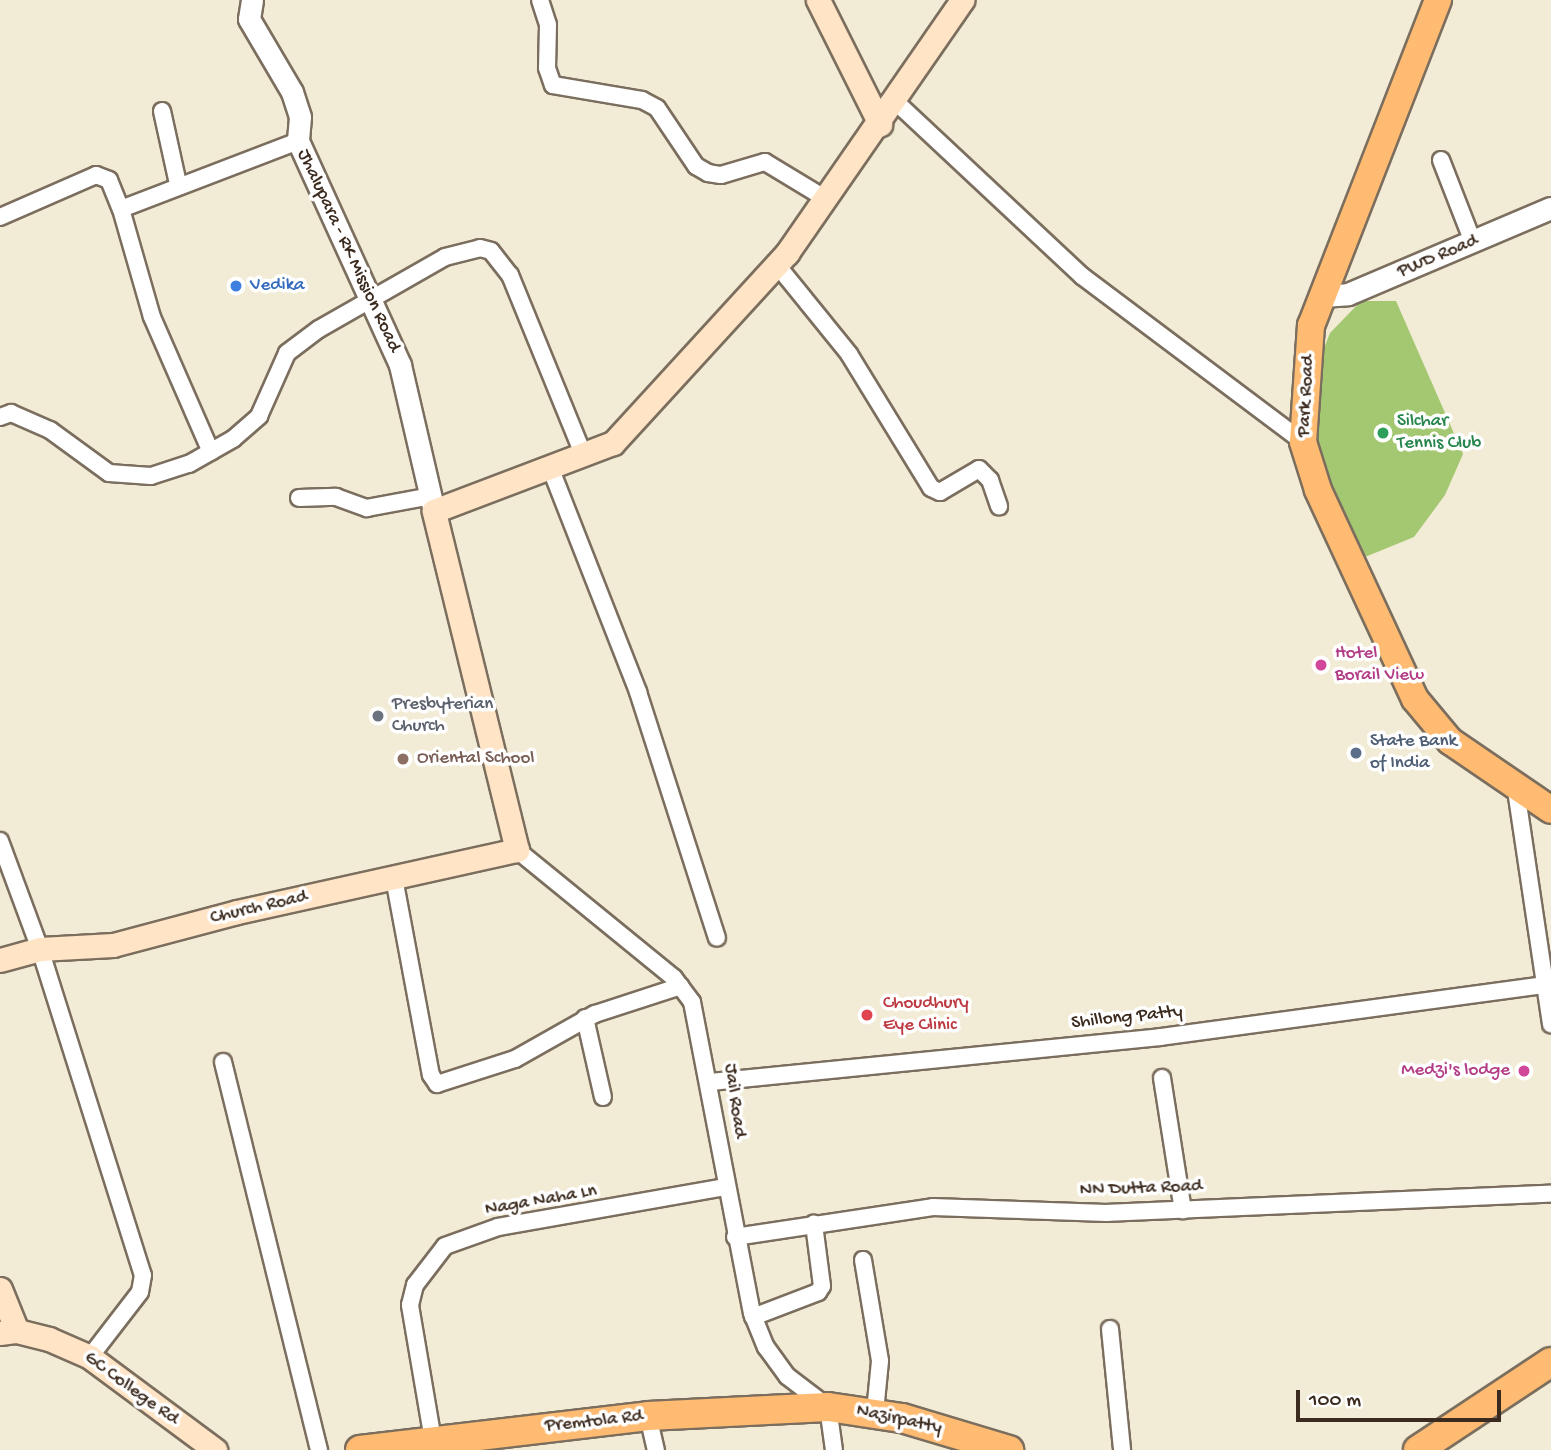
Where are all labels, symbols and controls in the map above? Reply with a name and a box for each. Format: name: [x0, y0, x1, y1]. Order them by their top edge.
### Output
street label: Jhalupara - RK Mission Road: [291, 146, 405, 356]
street label: PWD Road: [1394, 230, 1482, 284]
place label: Vedika: [250, 275, 305, 297]
marker: Vedika: [228, 278, 244, 294]
street label: Park Road: [1293, 354, 1321, 438]
place label: Silchar Tennis Club: [1397, 411, 1481, 455]
marker: Silchar Tennis Club: [1375, 425, 1391, 441]
place label: Hotel Borail View: [1335, 643, 1424, 687]
marker: Hotel Borail View: [1313, 657, 1329, 673]
place label: Presbyterian Church: [392, 694, 493, 738]
marker: Presbyterian Church: [370, 708, 386, 724]
place label: State Bank of India: [1370, 731, 1457, 775]
marker: State Bank of India: [1348, 745, 1364, 761]
place label: Oriental School: [417, 748, 534, 770]
marker: Oriental School: [395, 751, 411, 767]
street label: Church Road: [208, 886, 310, 930]
place label: Choudhury Eye Clinic: [883, 993, 969, 1037]
street label: Shillong Patty: [1070, 1001, 1184, 1035]
marker: Choudhury Eye Clinic: [857, 1005, 877, 1025]
place label: Medzi's lodge: [1401, 1060, 1510, 1082]
street label: Jail Road: [717, 1062, 751, 1140]
marker: Medzi's lodge: [1516, 1063, 1532, 1079]
street label: NN Dutta Road: [1079, 1175, 1203, 1203]
street label: Naga Naha Ln: [483, 1180, 599, 1222]
street label: GC College Rd: [79, 1347, 183, 1431]
scale bar: [1299, 1376, 1504, 1420]
text: 100 m: [1309, 1389, 1361, 1414]
street label: Nazirpatty: [854, 1400, 944, 1440]
street label: Premtola Rd: [544, 1406, 644, 1438]

